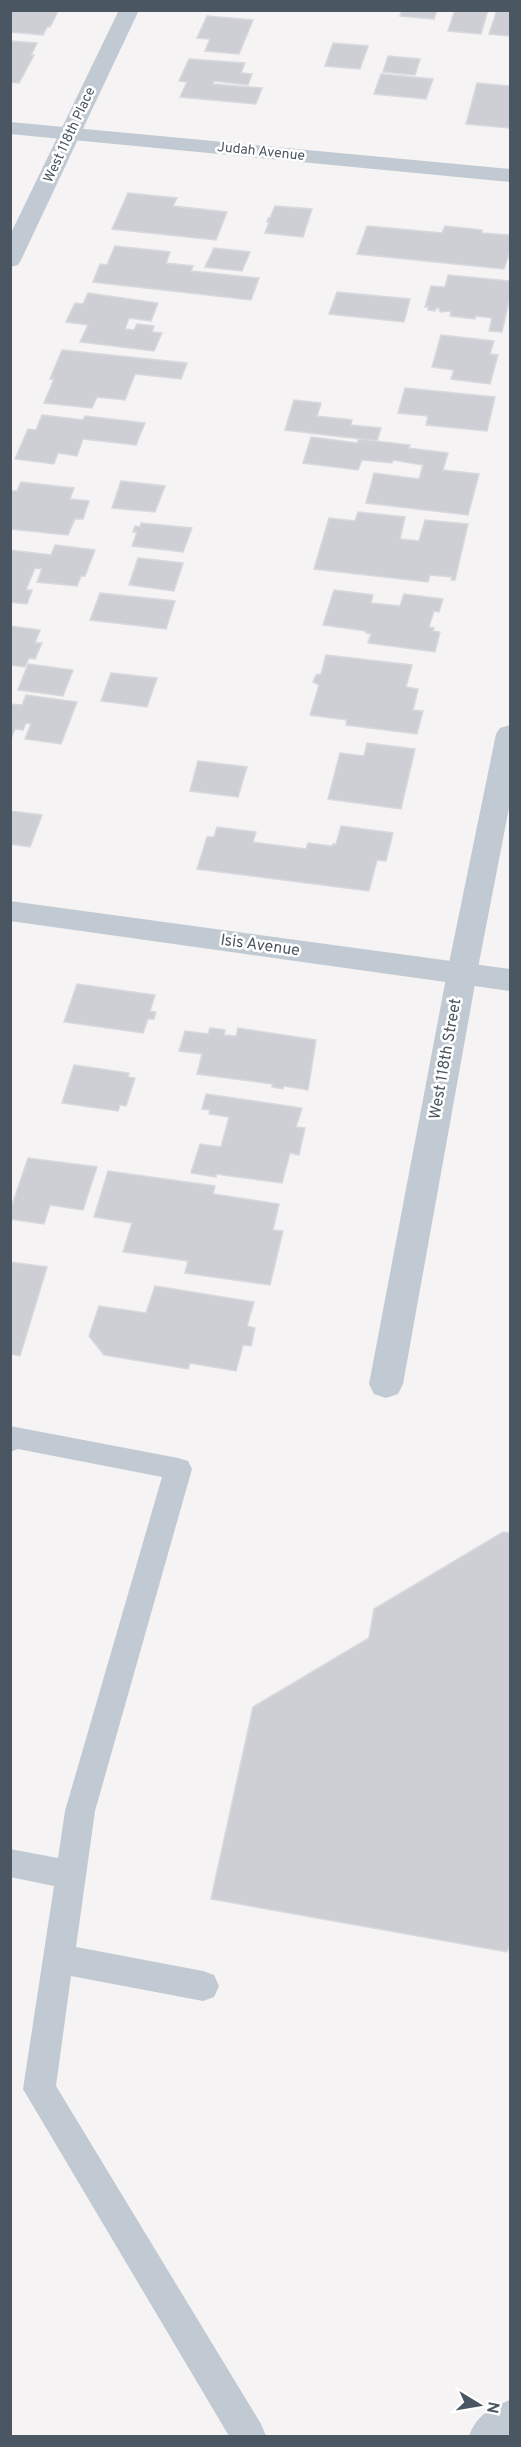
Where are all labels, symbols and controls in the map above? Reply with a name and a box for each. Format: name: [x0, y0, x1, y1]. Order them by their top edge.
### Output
street label: West 118th Place: [40, 84, 100, 186]
street label: Judah Avenue: [216, 139, 306, 165]
street label: Isis Avenue: [219, 931, 301, 961]
street label: West 118th Street: [425, 997, 467, 1121]
north arrow: [449, 2375, 509, 2435]
text: N: [481, 2400, 503, 2415]

